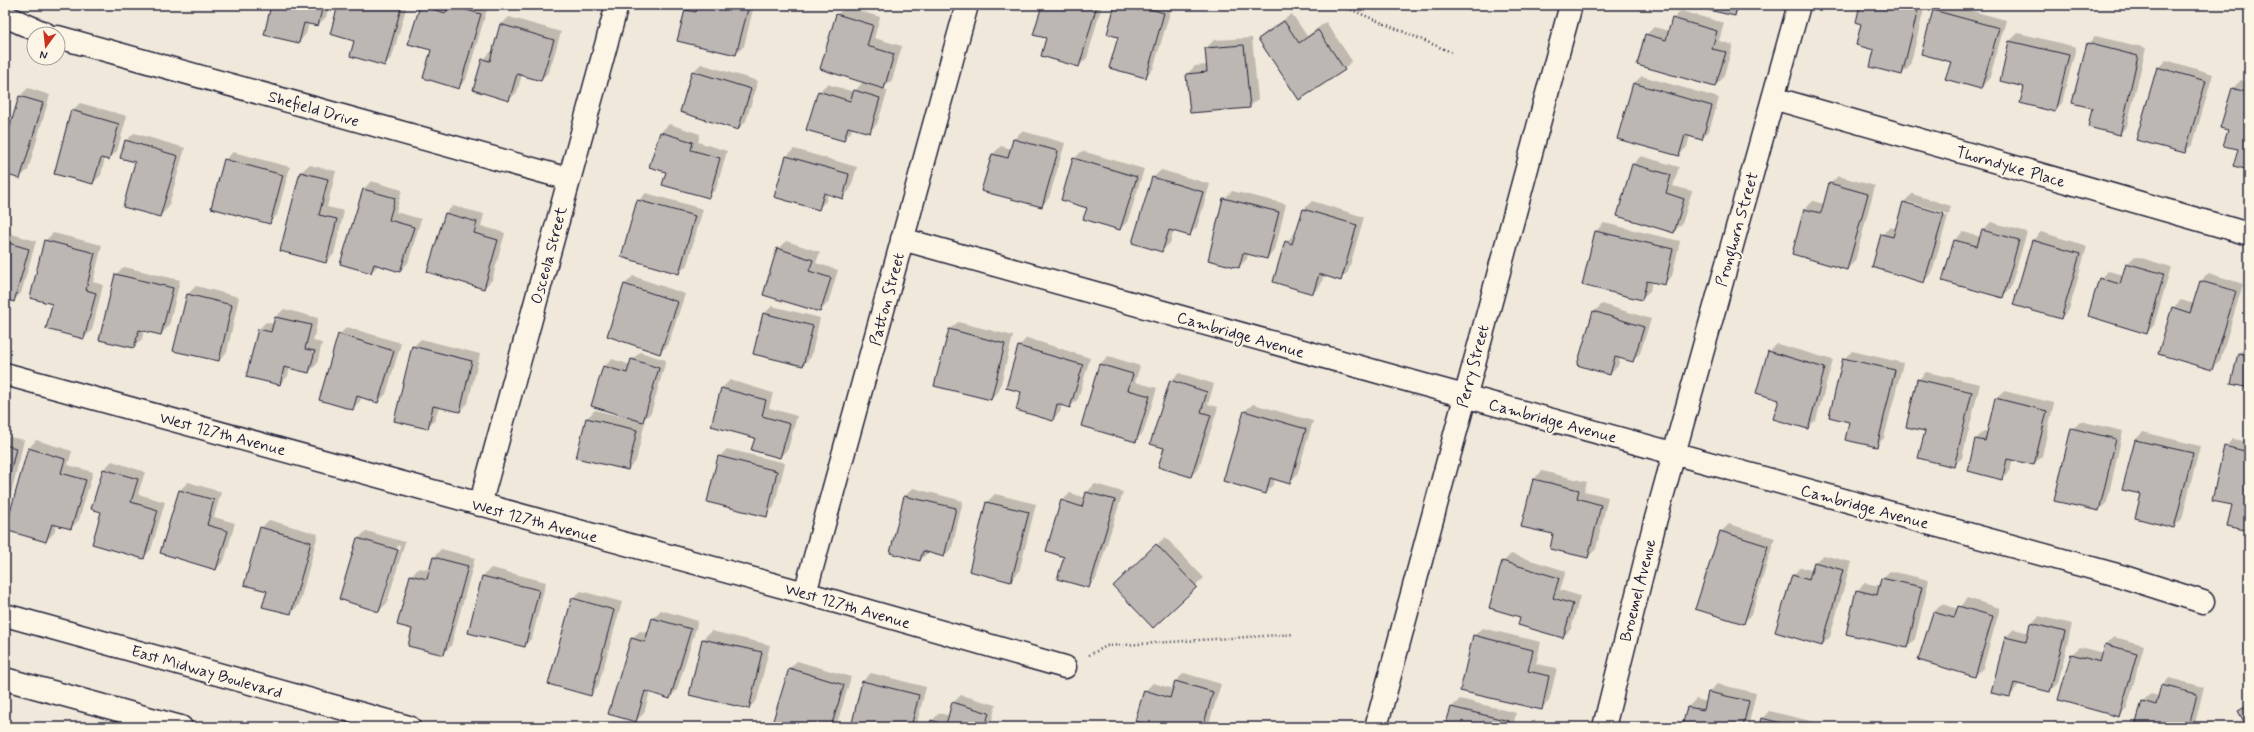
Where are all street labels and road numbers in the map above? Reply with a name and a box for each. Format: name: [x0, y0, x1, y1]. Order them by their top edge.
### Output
street label: Shefield Drive: [266, 86, 362, 132]
street label: Thorndyke Place: [1953, 142, 2068, 193]
street label: Pronghorn Street: [1711, 169, 1765, 289]
street label: Osceola Street: [526, 204, 573, 306]
street label: Patton Street: [865, 251, 910, 348]
street label: Cambridge Avenue: [1174, 307, 1307, 365]
street label: Perry Street: [1452, 323, 1495, 410]
street label: Cambridge Avenue: [1486, 394, 1619, 450]
street label: West 127th Avenue: [157, 408, 288, 461]
street label: Cambridge Avenue: [1798, 480, 1931, 536]
street label: West 127th Avenue: [469, 495, 600, 548]
street label: Broemel Avenue: [1616, 536, 1661, 644]
street label: West 127th Avenue: [782, 578, 913, 634]
street label: East Midway Boulevard: [129, 641, 285, 704]

